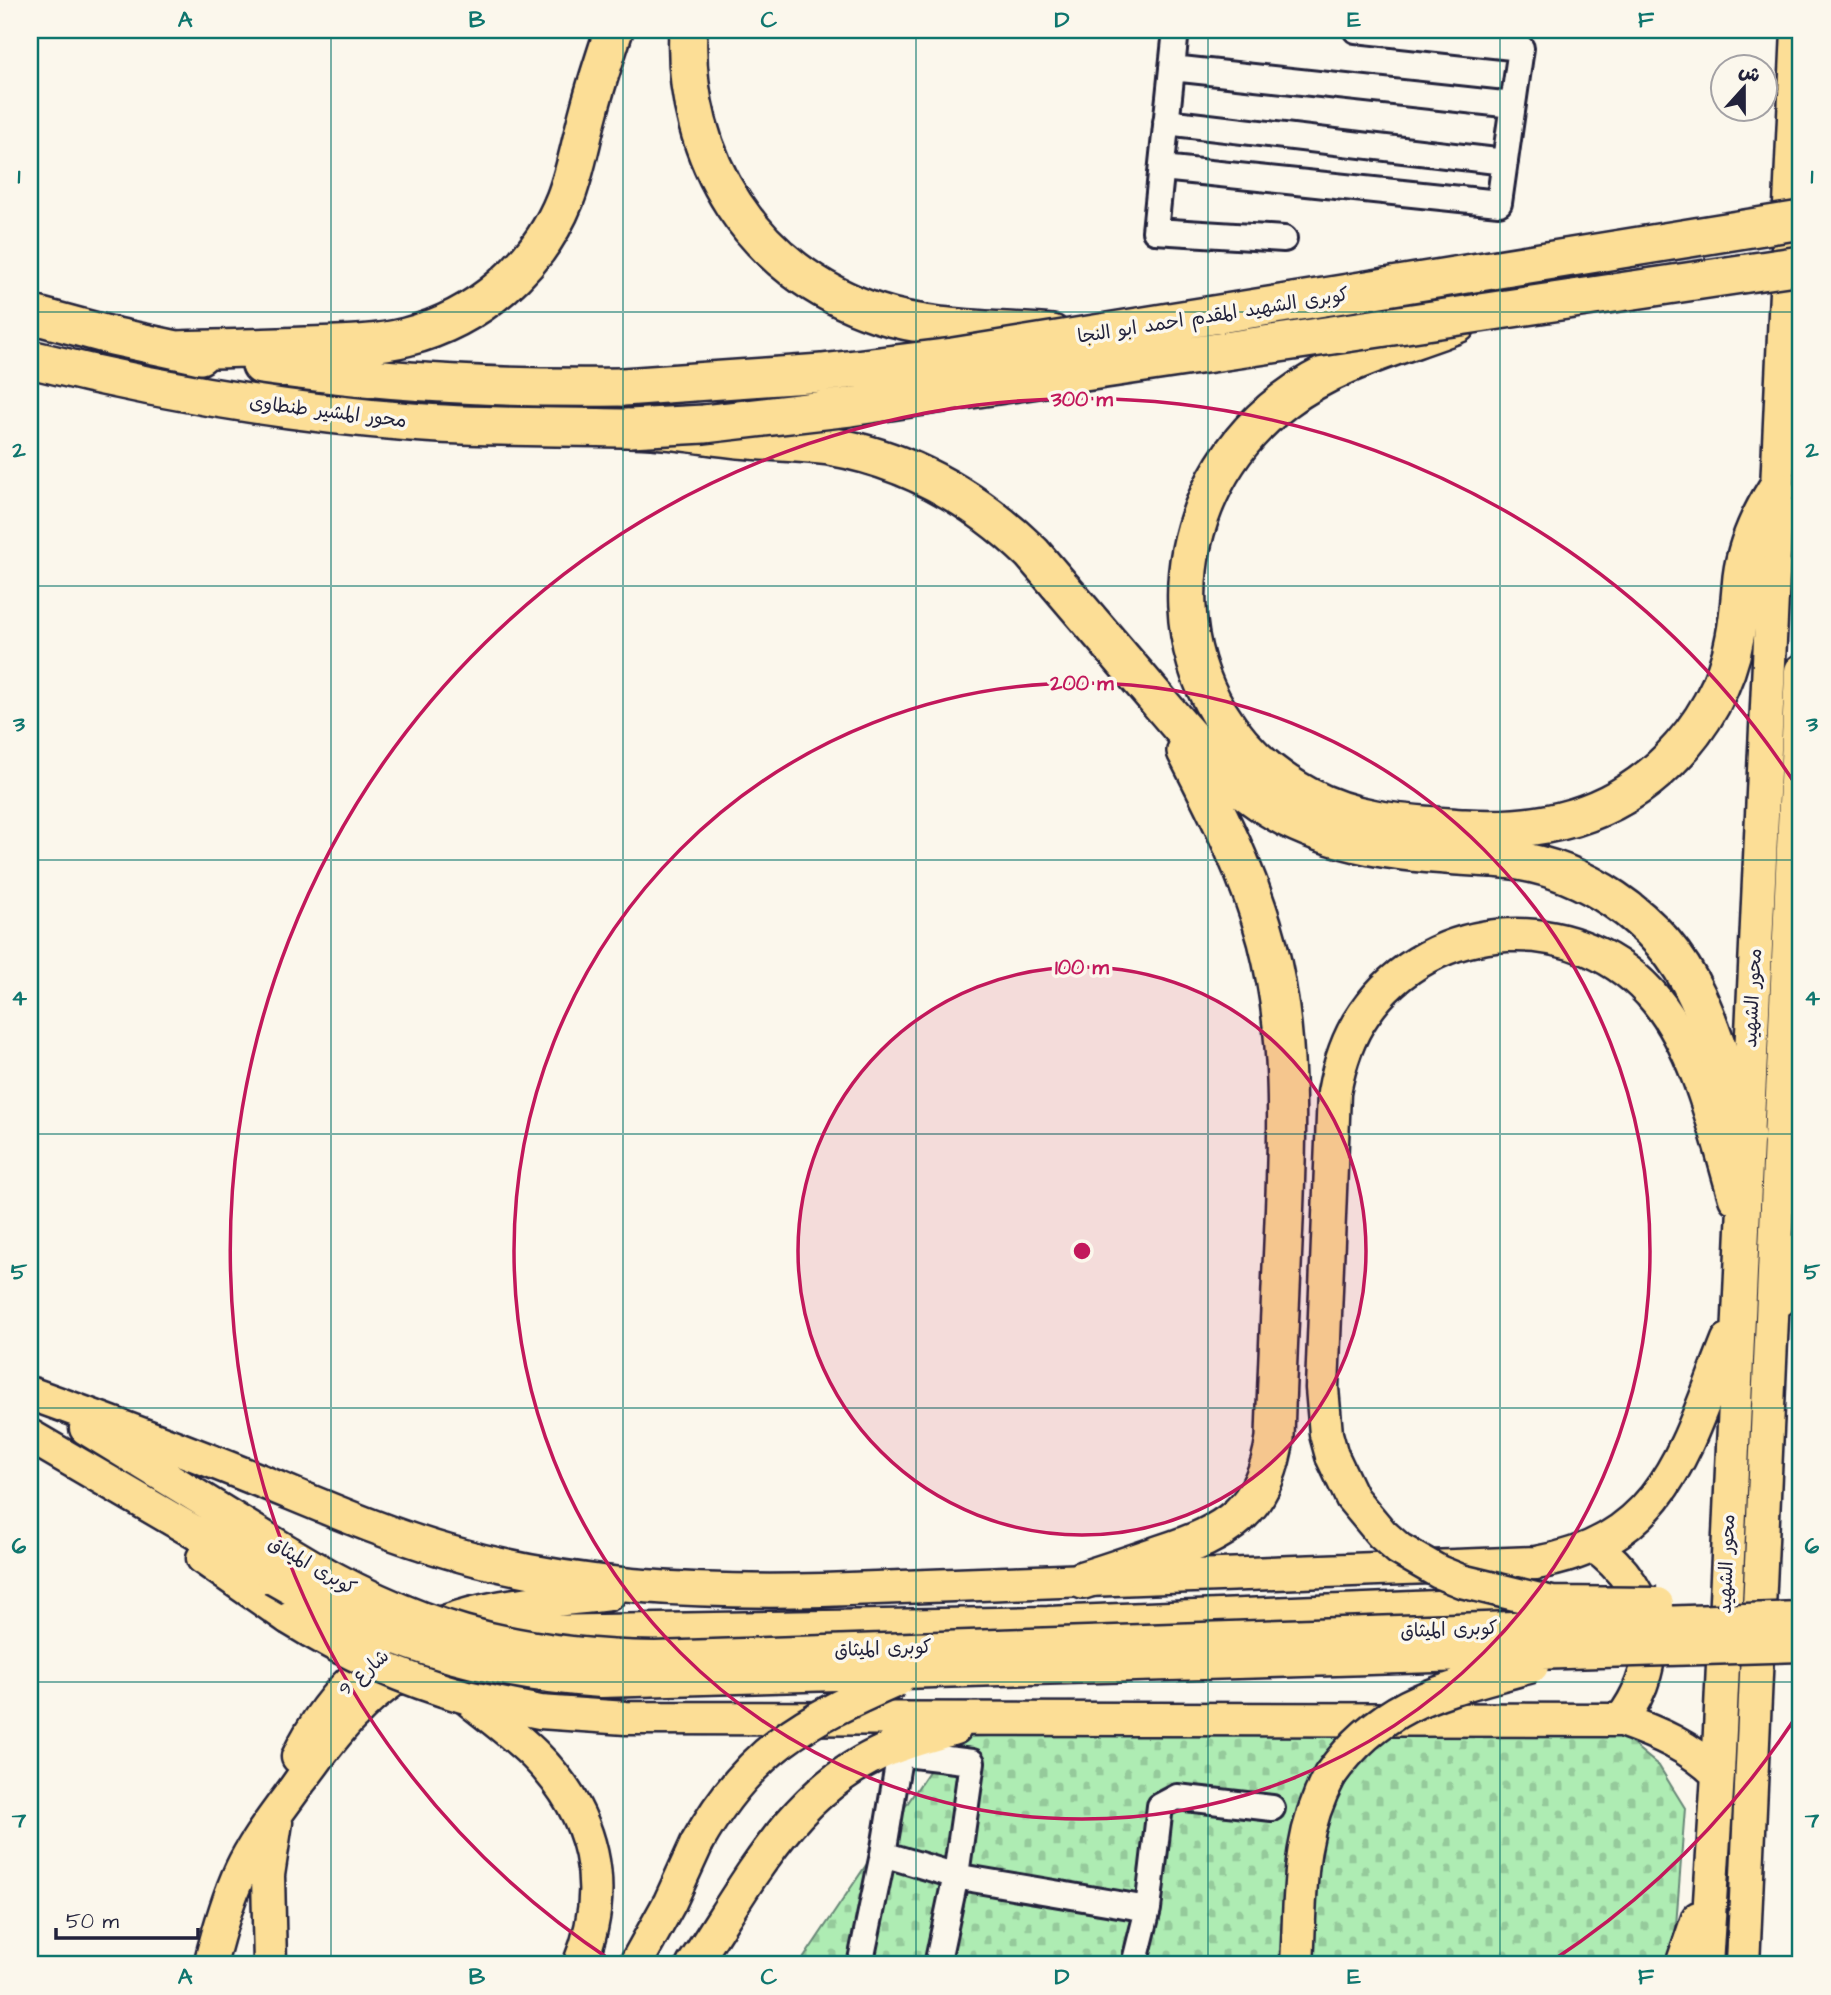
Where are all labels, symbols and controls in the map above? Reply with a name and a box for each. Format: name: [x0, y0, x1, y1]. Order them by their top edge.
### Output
text: A: [178, 4, 193, 36]
text: B: [469, 4, 486, 36]
text: C: [761, 4, 778, 36]
text: D: [1055, 4, 1070, 36]
text: E: [1347, 4, 1361, 36]
text: F: [1638, 4, 1655, 36]
north arrow: [1708, 52, 1778, 122]
text: ش: [1735, 57, 1764, 90]
text: 1: [18, 160, 21, 192]
text: 1: [1811, 160, 1814, 192]
street label: كوبرى الشهيد المقدم احمد ابو النجا: [1076, 281, 1350, 351]
text: 300 m: [1050, 385, 1114, 414]
street label: محور المشير طنطاوى: [248, 389, 408, 435]
text: 2: [11, 434, 26, 466]
text: 2: [1804, 434, 1819, 466]
text: 200 m: [1049, 669, 1114, 698]
text: 3: [12, 708, 25, 740]
text: 3: [1805, 708, 1818, 740]
street label: محور الشهيد: [1737, 947, 1769, 1049]
text: 100 m: [1055, 953, 1110, 982]
text: 4: [11, 982, 27, 1014]
text: 4: [1804, 982, 1820, 1014]
centre of rings: [1070, 1239, 1094, 1263]
text: 5: [11, 1256, 28, 1288]
text: 5: [1804, 1256, 1821, 1288]
street label: محور الشهيد: [1712, 1514, 1742, 1614]
text: 6: [12, 1530, 27, 1562]
street label: كوبرى الميثاق: [263, 1530, 361, 1602]
text: 6: [1805, 1530, 1820, 1562]
street label: كوبرى الميثاق: [1400, 1615, 1498, 1645]
street label: كوبرى الميثاق: [834, 1634, 932, 1664]
street label: شارع 9: [333, 1643, 395, 1703]
text: 7: [11, 1804, 27, 1836]
text: 7: [1804, 1804, 1820, 1836]
scale bar: [56, 1897, 198, 1941]
text: 50 m: [66, 1907, 120, 1936]
text: A: [178, 1961, 193, 1993]
text: B: [469, 1961, 486, 1993]
text: C: [761, 1961, 778, 1993]
text: D: [1055, 1961, 1070, 1993]
text: E: [1347, 1961, 1361, 1993]
text: F: [1638, 1961, 1655, 1993]

